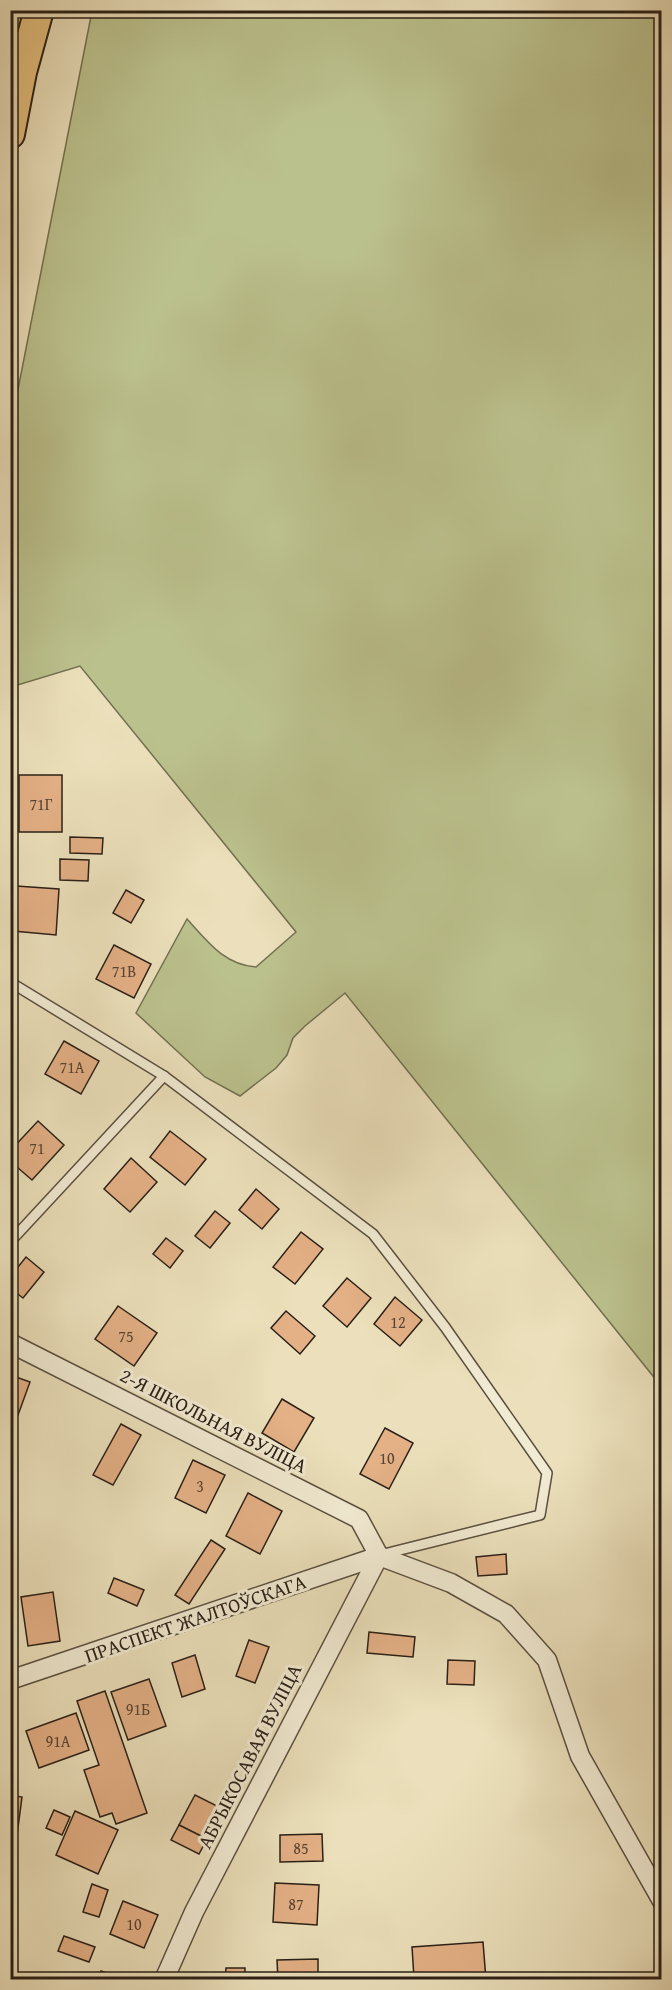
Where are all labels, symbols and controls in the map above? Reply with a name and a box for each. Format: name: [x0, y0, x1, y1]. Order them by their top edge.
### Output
house number: 71Г: [29, 792, 53, 816]
house number: 71В: [112, 959, 136, 983]
house number: 71А: [59, 1055, 85, 1079]
house number: 71: [29, 1136, 45, 1160]
house number: 12: [390, 1310, 406, 1334]
house number: 75: [118, 1324, 134, 1348]
street label: 2-Я ШКОЛЬНАЯ ВУЛІЦА: [115, 1360, 313, 1480]
house number: 10: [379, 1446, 395, 1470]
house number: 3: [196, 1474, 204, 1498]
street label: ПРАСПЕКТ ЖАЛТОЎСКАГА: [80, 1566, 310, 1670]
street label: АБРЫКОСАВАЯ ВУЛІЦА: [190, 1658, 308, 1854]
house number: 91Б: [126, 1697, 150, 1721]
house number: 91А: [45, 1729, 71, 1753]
house number: 85: [293, 1836, 309, 1860]
house number: 87: [288, 1892, 304, 1916]
house number: 10: [126, 1912, 142, 1936]

